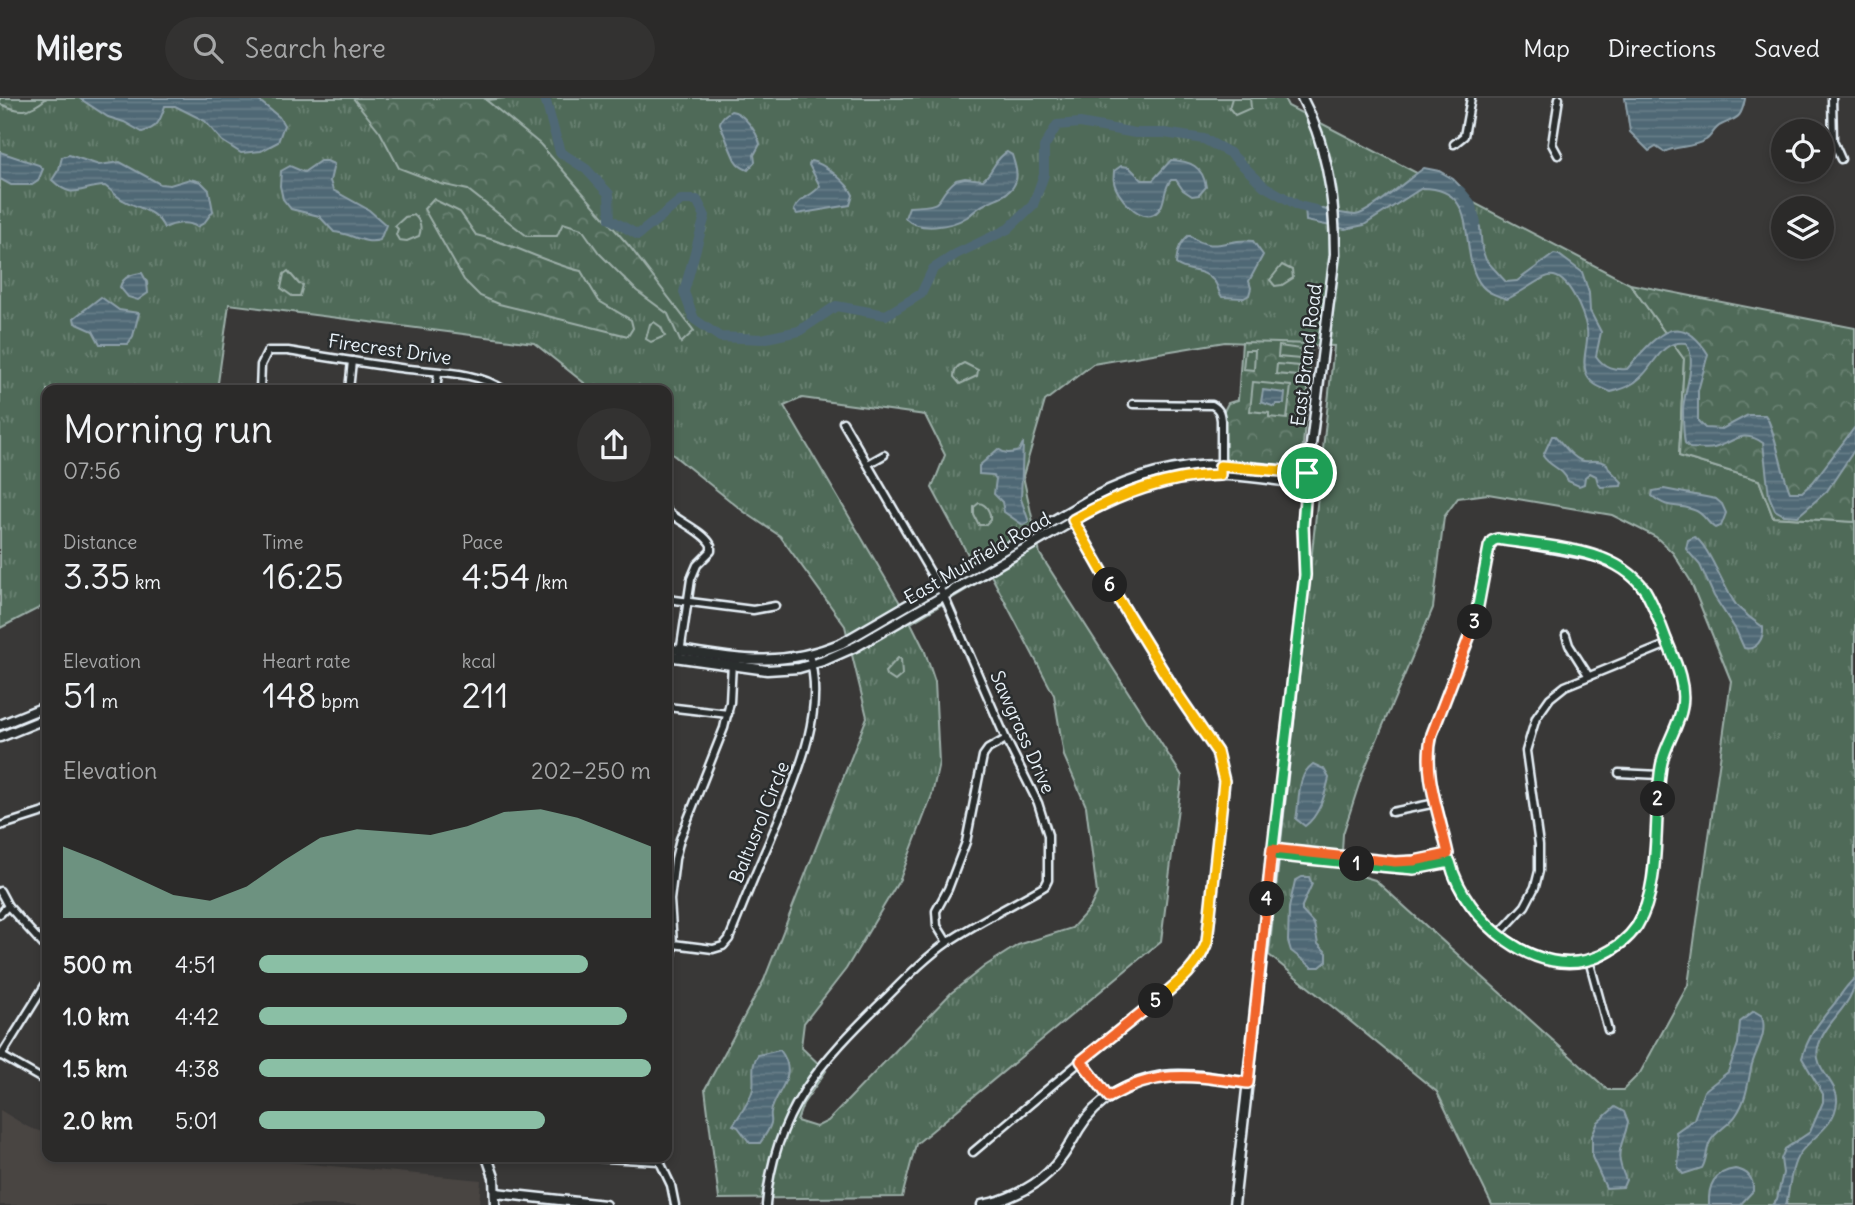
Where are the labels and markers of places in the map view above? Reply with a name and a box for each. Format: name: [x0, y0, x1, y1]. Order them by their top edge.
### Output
pin: [1277, 443, 1337, 503]
pin: 6: [1092, 568, 1128, 602]
pin: 3: [1458, 604, 1492, 640]
pin: 2: [1640, 782, 1676, 816]
pin: 1: [1340, 846, 1374, 882]
pin: 4: [1250, 882, 1284, 916]
pin: 5: [1138, 984, 1174, 1018]

